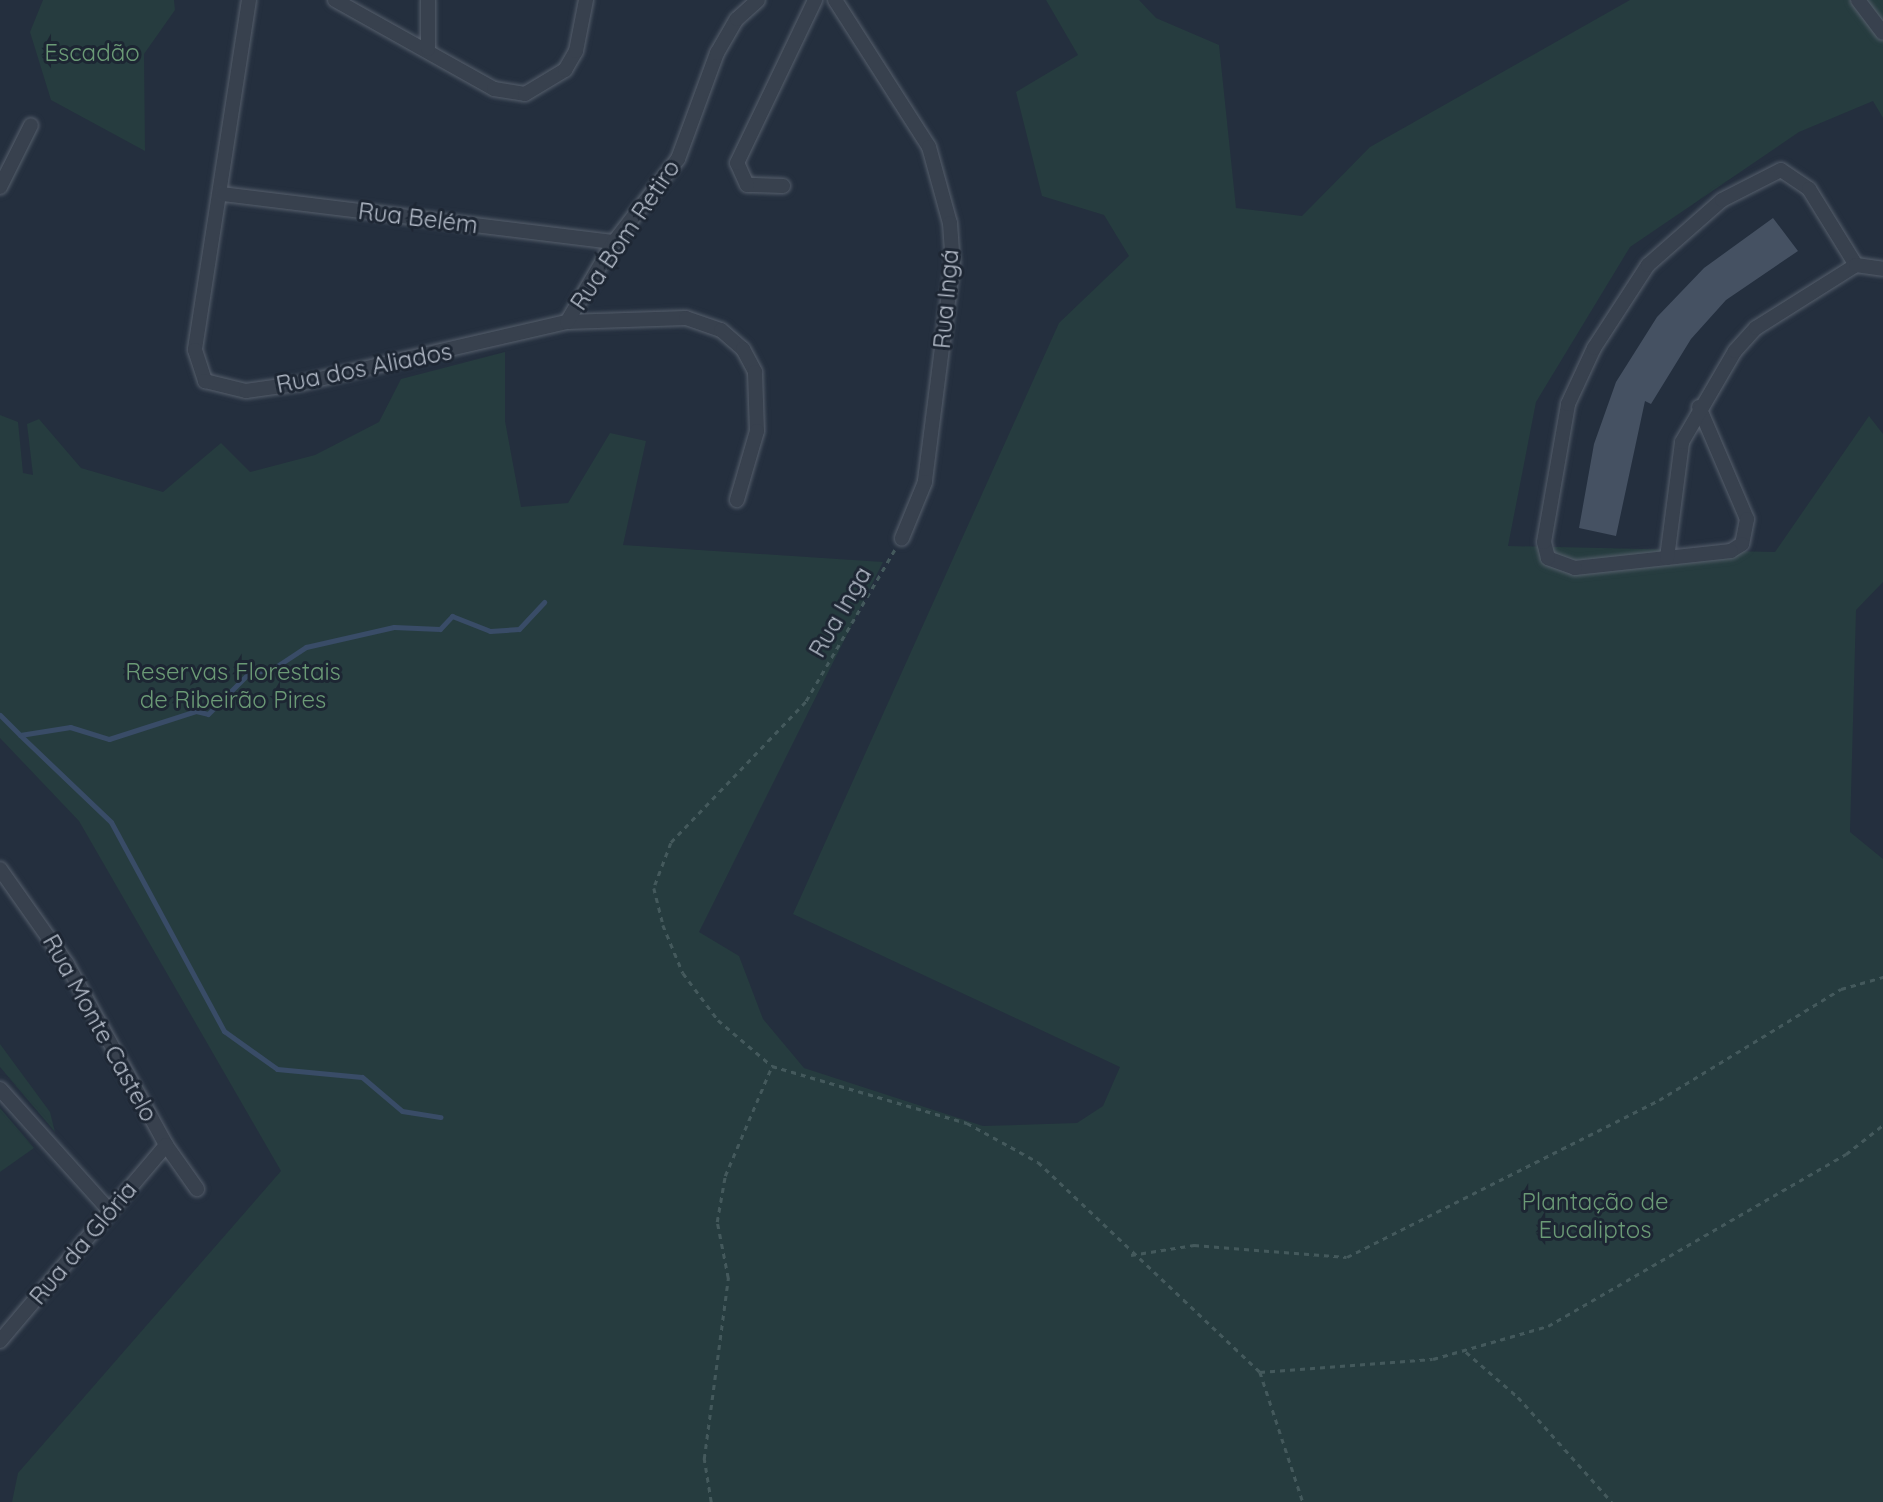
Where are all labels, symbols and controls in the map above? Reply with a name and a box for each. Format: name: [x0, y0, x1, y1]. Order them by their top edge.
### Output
park label: Escadão: [44, 39, 140, 67]
street label: Rua Bom Retiro: [564, 154, 686, 316]
street label: Rua Belém: [356, 196, 480, 240]
street label: Rua Ingá: [927, 248, 965, 350]
street label: Rua dos Aliados: [274, 337, 454, 399]
street label: Rua Inga: [803, 562, 877, 662]
park label: Reservas Florestais de Ribeirão Pires: [125, 658, 341, 714]
street label: Rua Monte Castelo: [37, 929, 163, 1127]
street label: Rua da Glória: [23, 1176, 143, 1310]
park label: Plantação de Eucaliptos: [1521, 1188, 1669, 1244]

